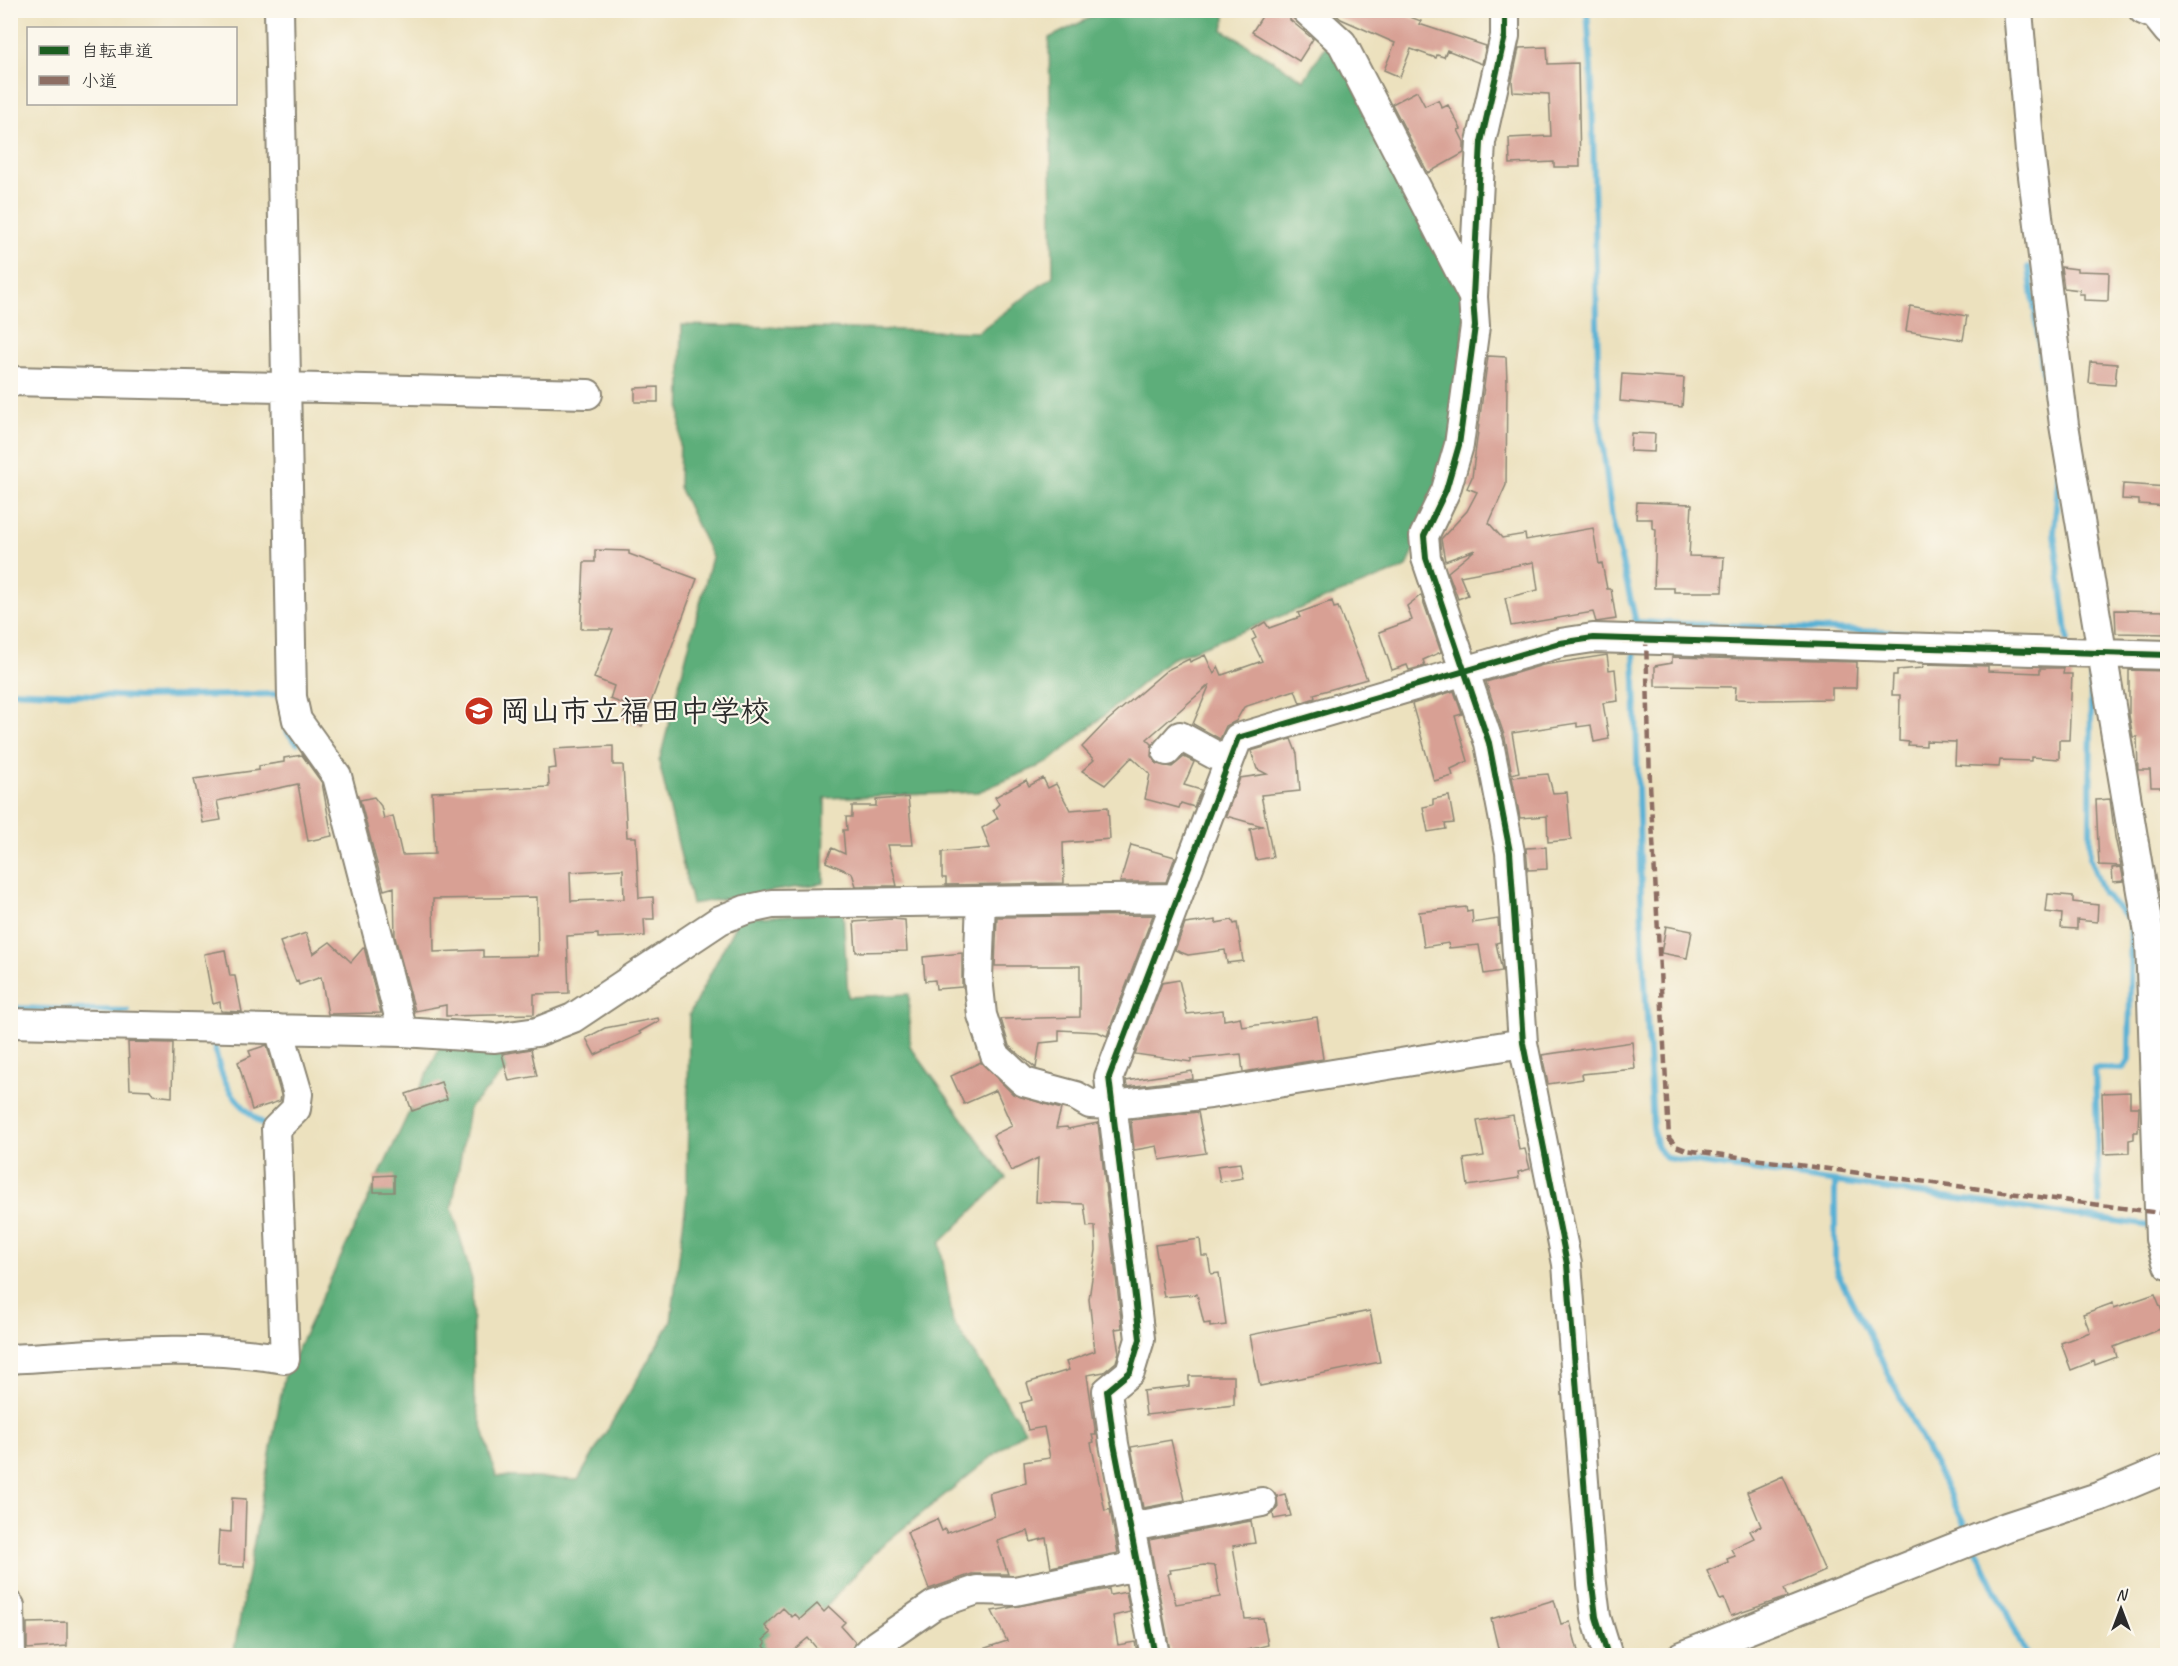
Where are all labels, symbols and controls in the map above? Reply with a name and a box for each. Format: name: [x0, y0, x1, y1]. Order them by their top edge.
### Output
legend: [27, 27, 237, 105]
text: 自転車道: [81, 40, 153, 62]
text: 小道: [81, 70, 117, 92]
place label: 岡山市立福田中学校: [500, 692, 770, 730]
school or university icon: 岡山市立福田中学校: [463, 695, 495, 727]
north arrow: [2091, 1579, 2151, 1639]
text: N: [2116, 1585, 2129, 1605]

